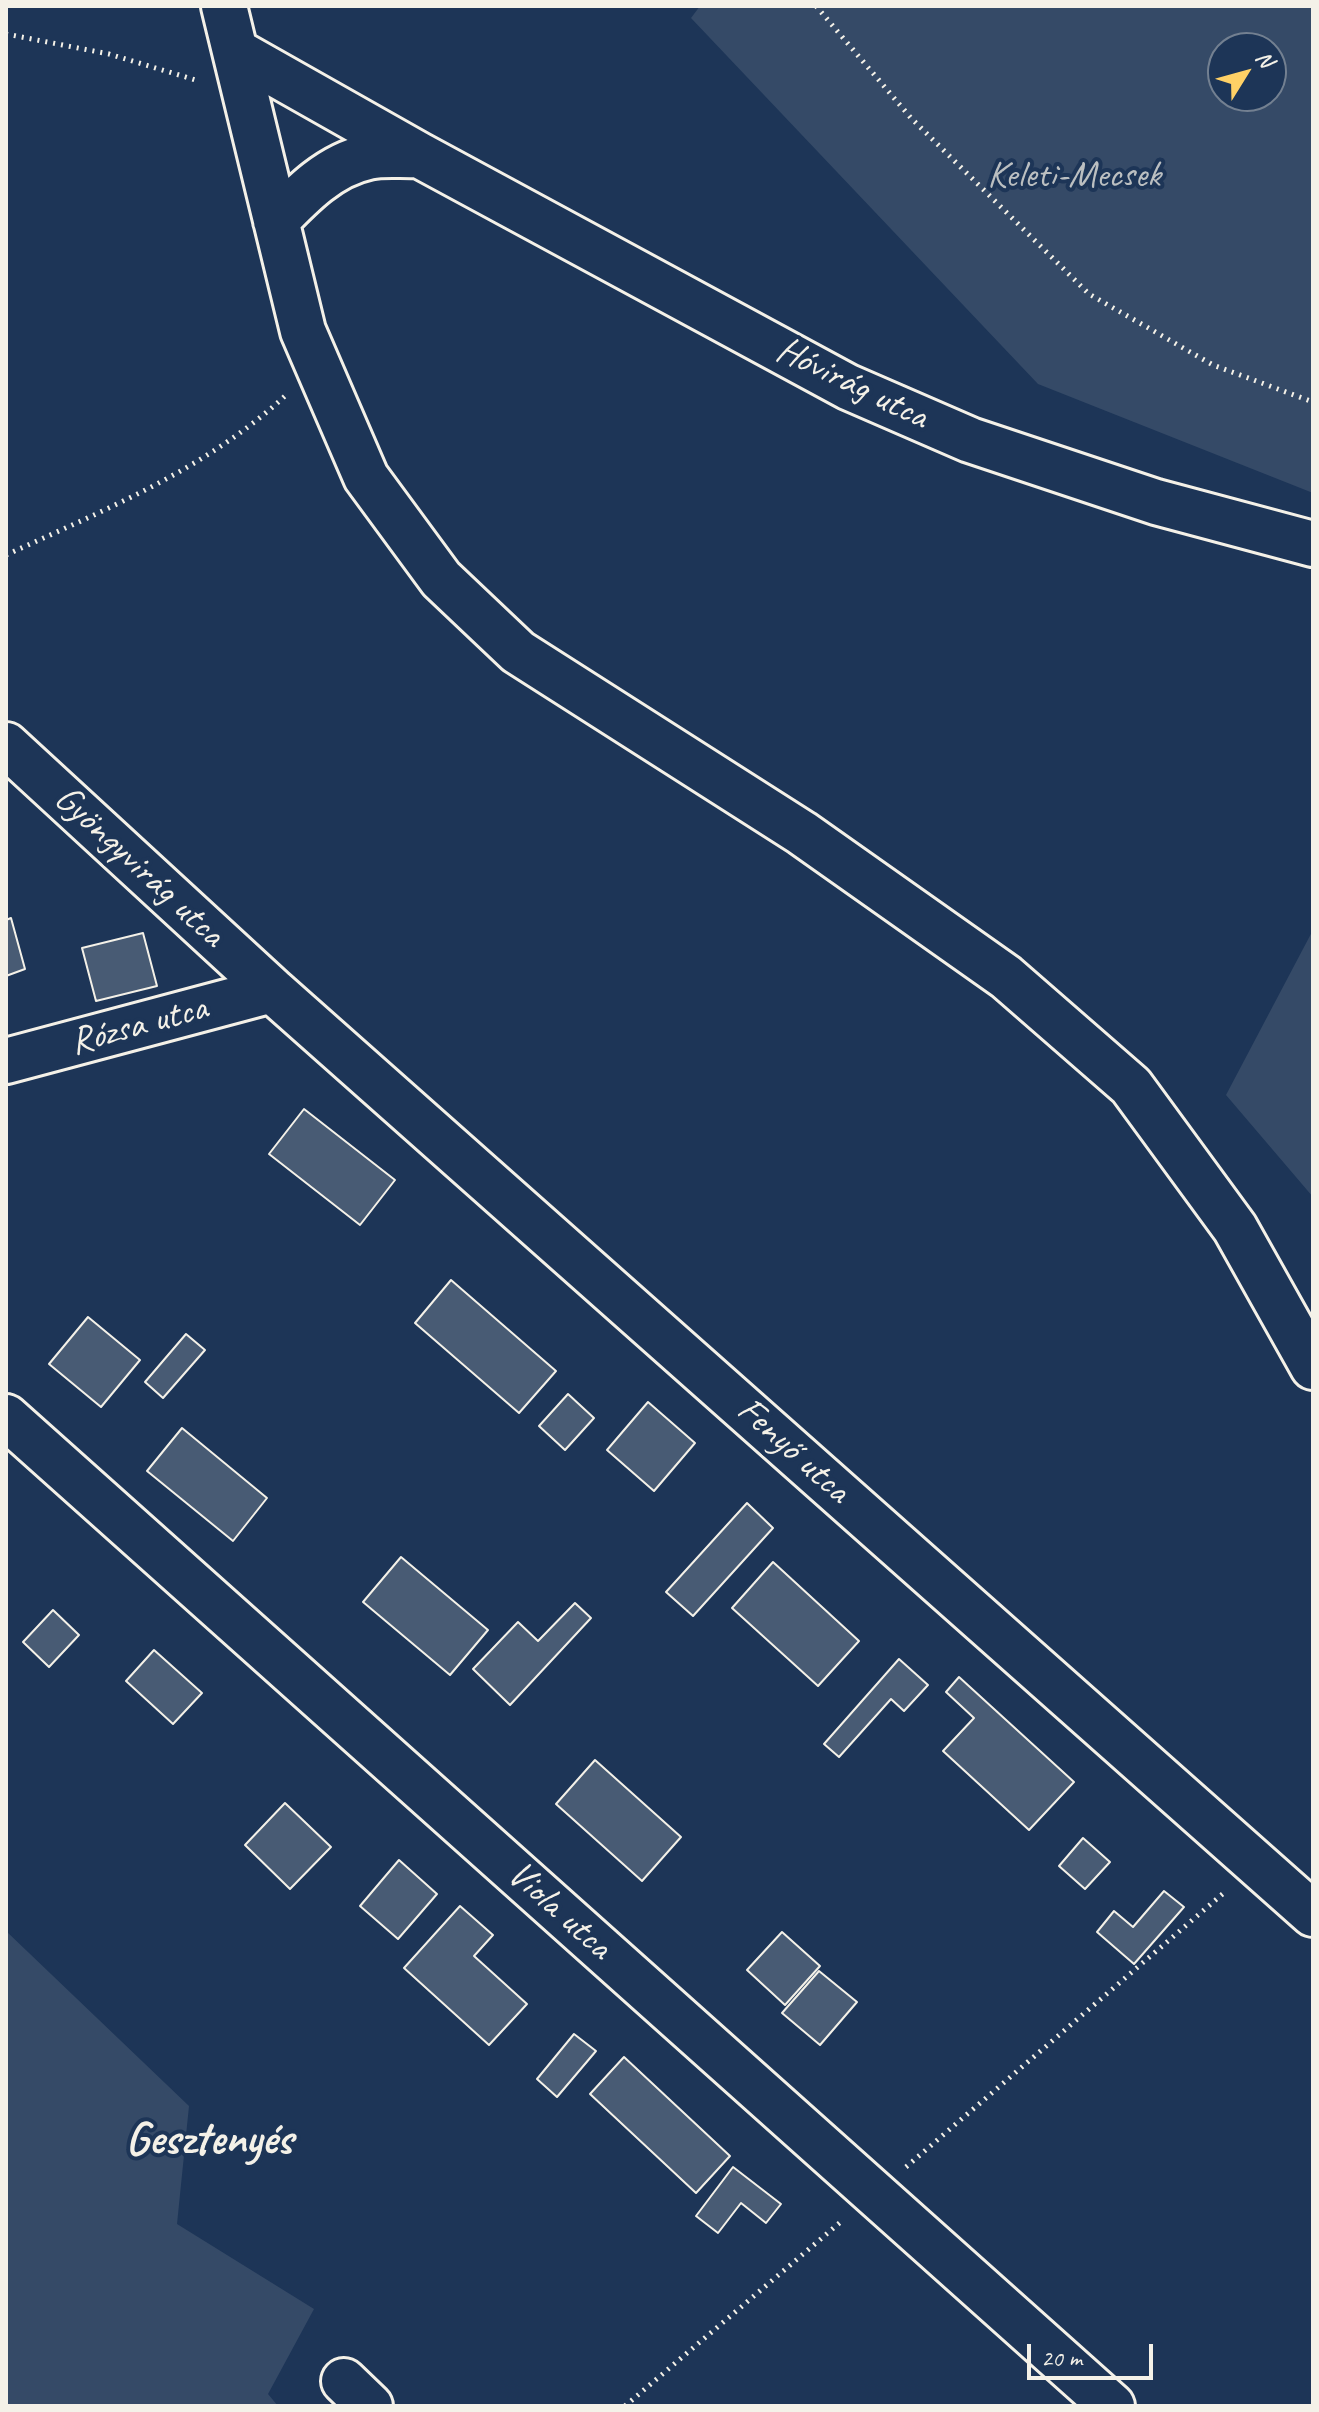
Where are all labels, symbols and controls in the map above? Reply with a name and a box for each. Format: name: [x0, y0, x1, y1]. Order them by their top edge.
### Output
north arrow: [1207, 32, 1287, 112]
text: N: [1249, 45, 1280, 73]
park label: Keleti-Mecsek: [987, 153, 1161, 199]
street label: Hóvirág utca: [769, 328, 935, 440]
street label: Gyöngyvirág utca: [44, 776, 234, 958]
street label: Rózsa utca: [66, 986, 212, 1066]
street label: Fenyő utca: [727, 1388, 859, 1514]
street label: Viola utca: [497, 1852, 621, 1970]
district label: Gesztenyés: [125, 2113, 293, 2169]
scale bar: [1031, 2328, 1157, 2378]
text: 20 m: [1041, 2343, 1082, 2373]

